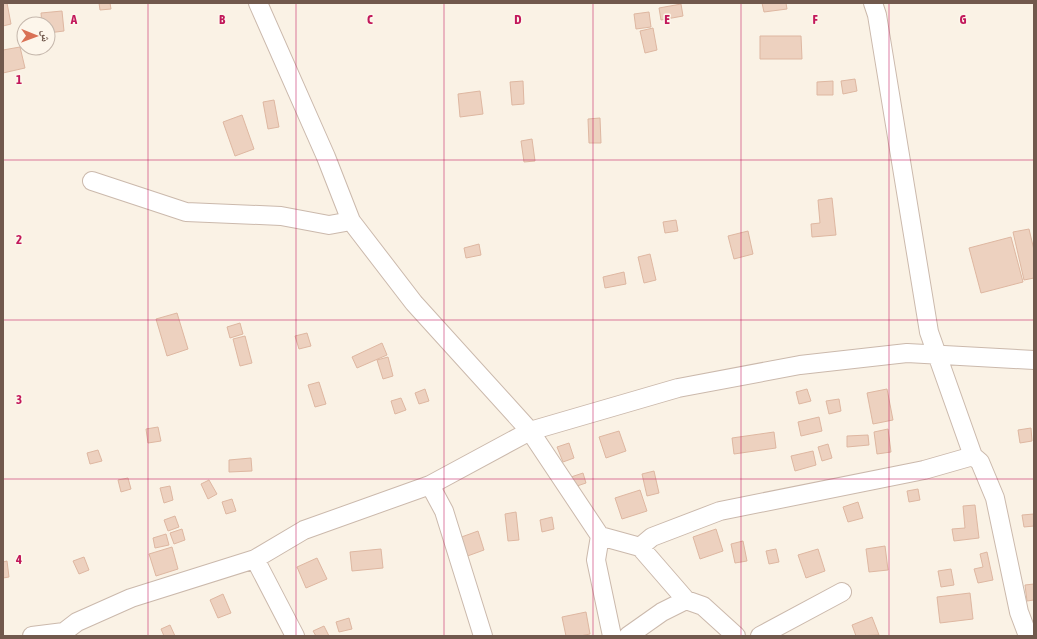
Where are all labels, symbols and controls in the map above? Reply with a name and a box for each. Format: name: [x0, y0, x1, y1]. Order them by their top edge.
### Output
text: A: [70, 12, 78, 27]
text: B: [219, 12, 226, 27]
text: C: [367, 12, 373, 27]
text: D: [514, 12, 522, 27]
text: E: [664, 12, 670, 27]
text: F: [812, 12, 818, 27]
text: G: [960, 12, 967, 27]
north arrow: [16, 16, 56, 56]
text: ش: [38, 30, 52, 42]
text: 1: [16, 72, 22, 87]
text: 2: [16, 232, 22, 247]
text: 3: [16, 392, 22, 407]
text: 4: [15, 552, 22, 567]

